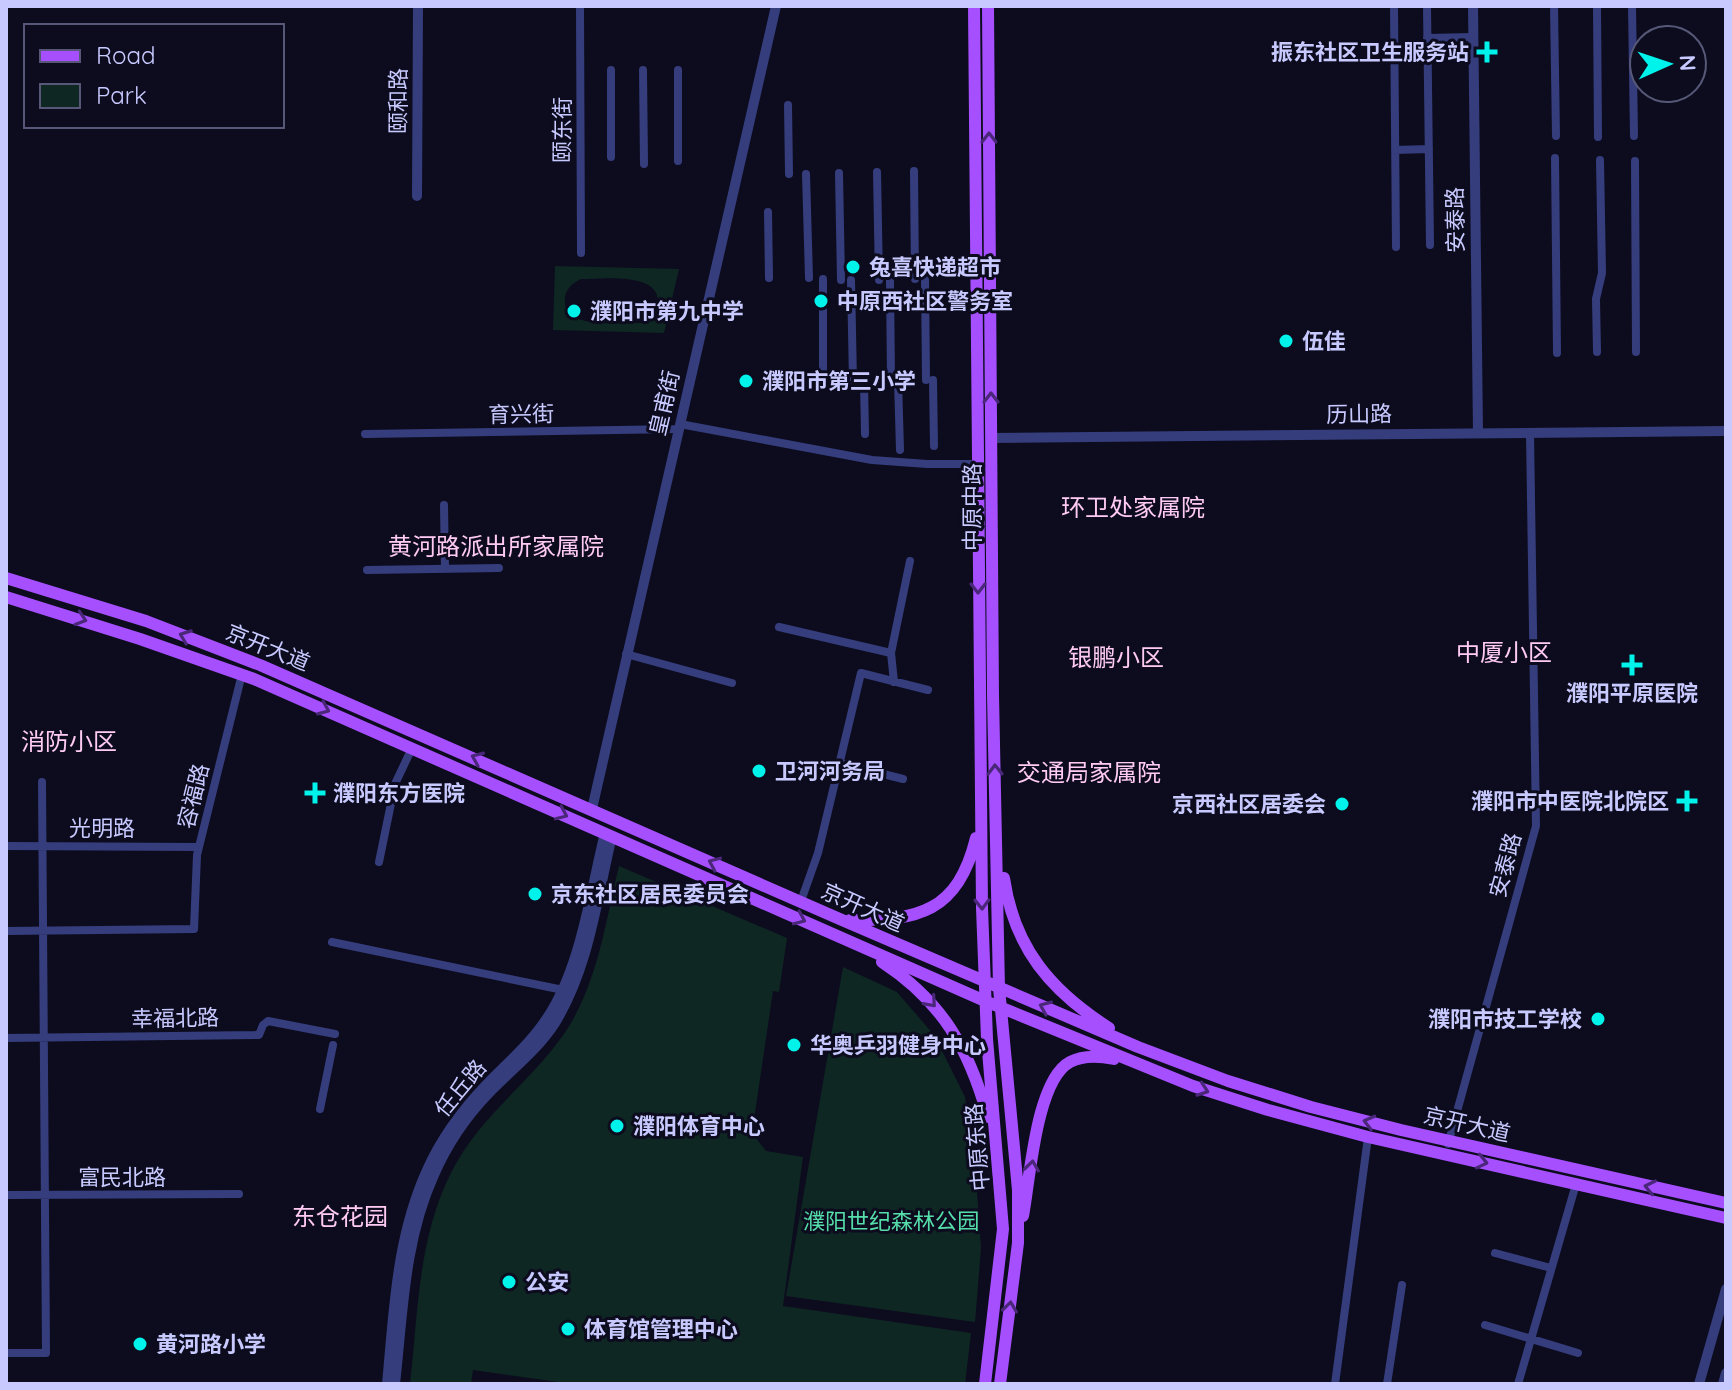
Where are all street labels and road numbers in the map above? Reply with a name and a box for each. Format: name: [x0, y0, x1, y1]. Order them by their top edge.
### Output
street label: 颐和路: [384, 68, 412, 134]
street label: 颐东街: [548, 97, 576, 163]
street label: 安泰路: [1440, 187, 1470, 253]
street label: 皇甫街: [643, 368, 685, 438]
street label: 育兴街: [488, 399, 554, 429]
street label: 历山路: [1326, 399, 1392, 429]
street label: 中原中路: [958, 463, 986, 551]
street label: 京开大道: [222, 618, 314, 676]
street label: 容福路: [171, 761, 215, 831]
street label: 光明路: [69, 814, 135, 842]
street label: 安泰路: [1483, 829, 1527, 901]
street label: 京开大道: [817, 876, 909, 938]
street label: 幸福北路: [131, 1003, 219, 1033]
street label: 任丘路: [428, 1054, 492, 1122]
street label: 京开大道: [1421, 1100, 1513, 1148]
street label: 中原东路: [959, 1102, 995, 1192]
street label: 富民北路: [78, 1163, 166, 1191]

